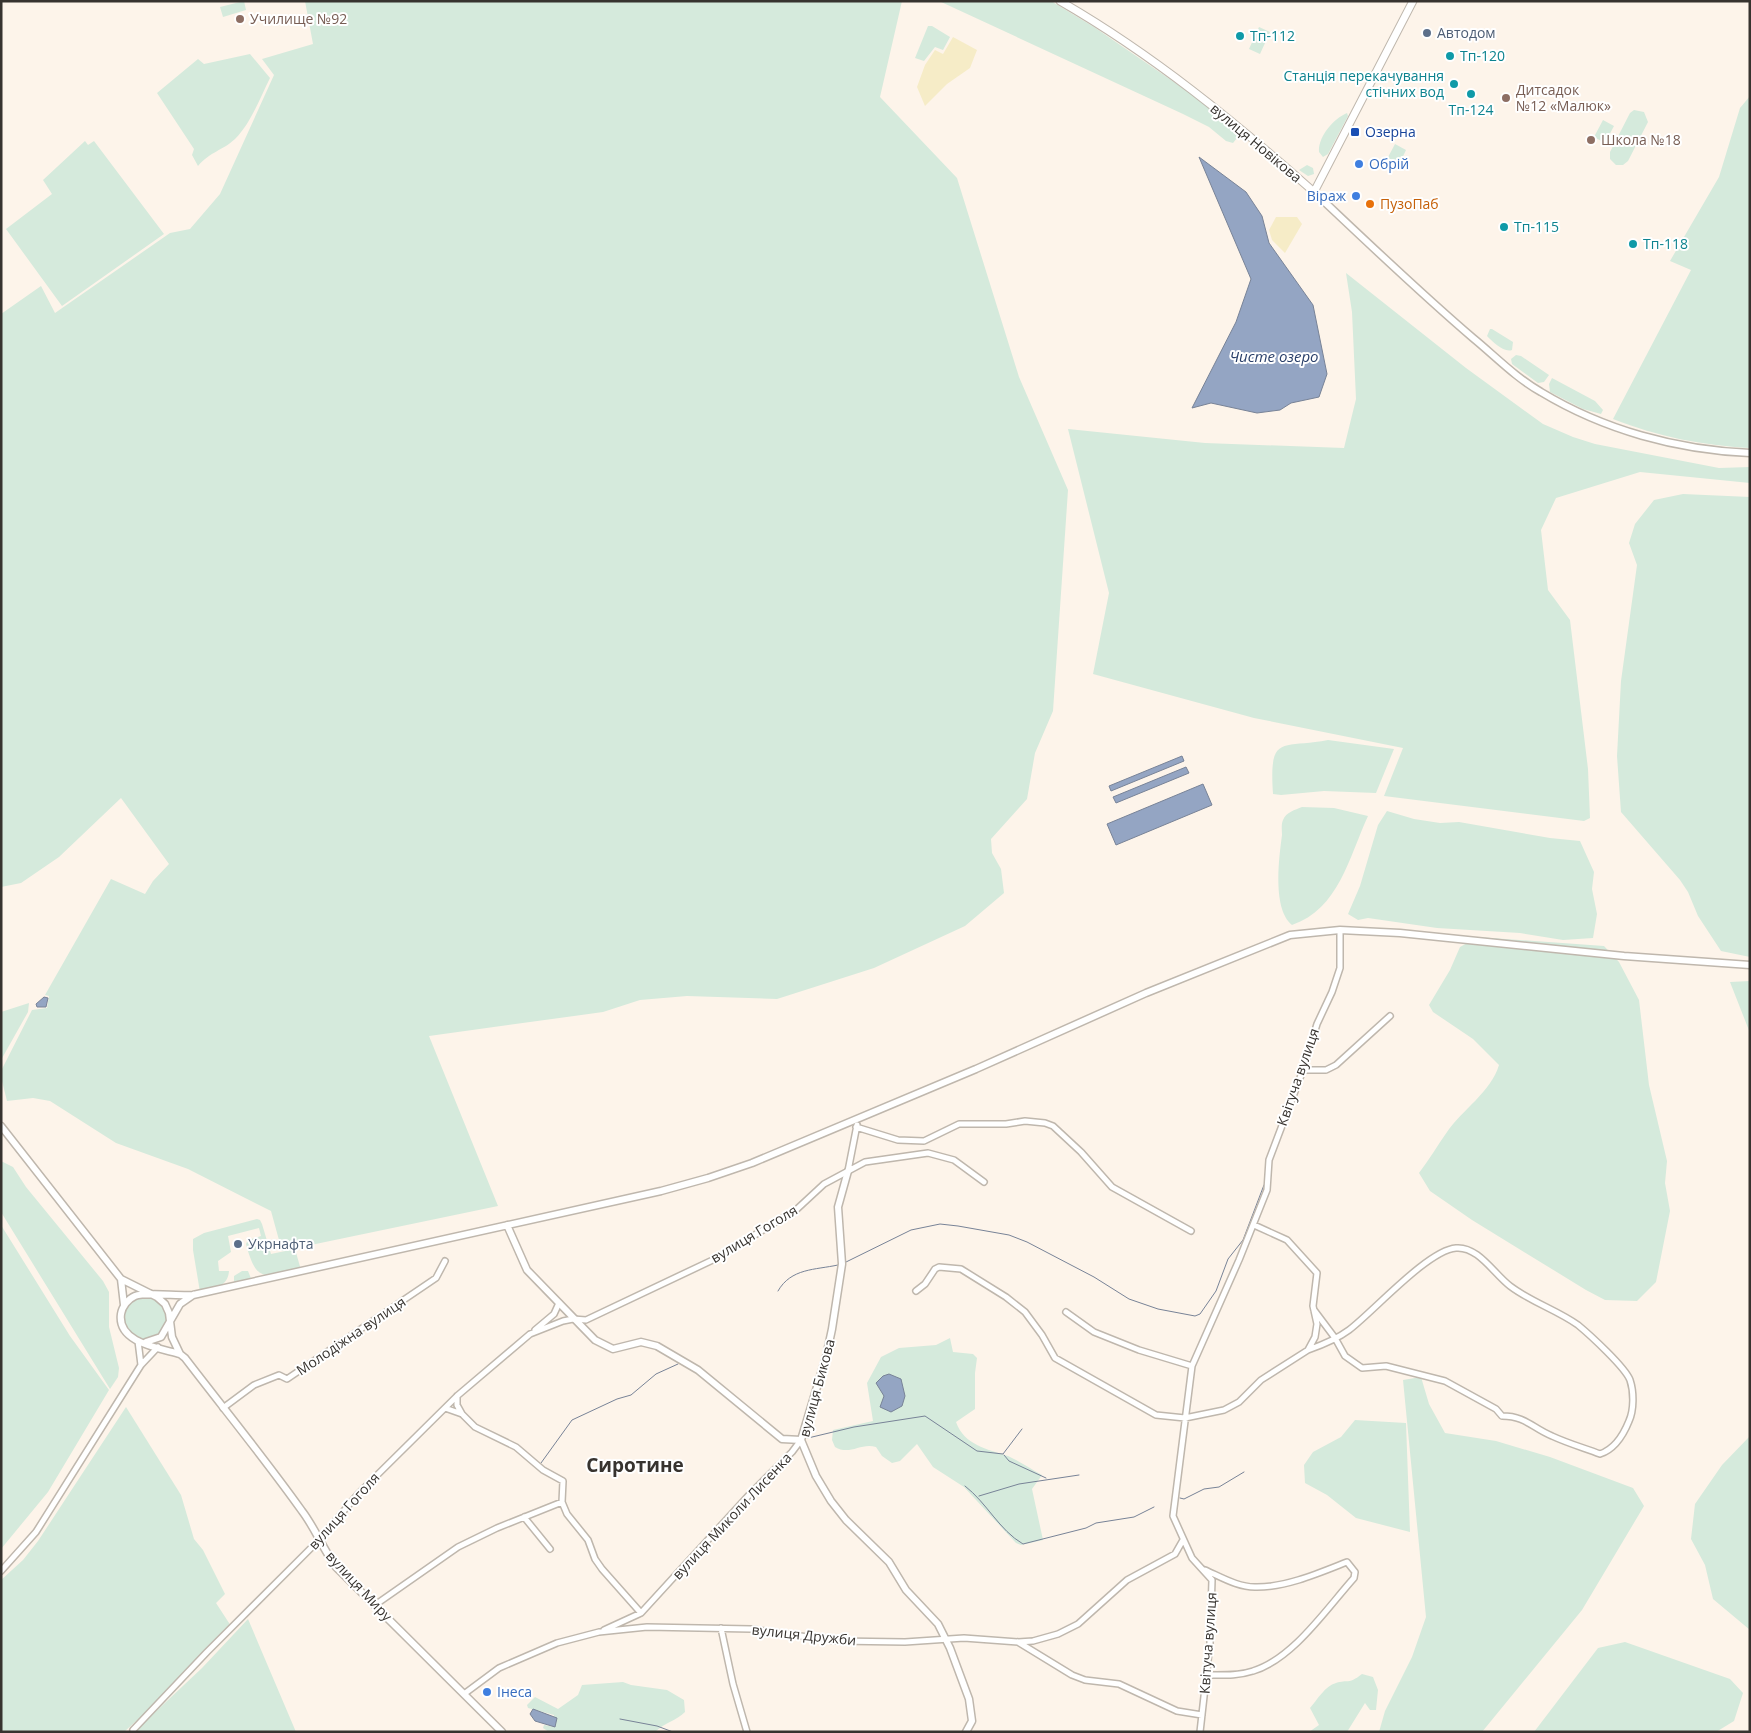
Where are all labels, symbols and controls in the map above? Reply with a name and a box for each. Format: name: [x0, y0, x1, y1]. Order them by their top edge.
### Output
place label: Училище №92: [250, 9, 347, 28]
marker: Училище №92: [234, 13, 246, 25]
place label: Автодом: [1437, 23, 1496, 42]
place label: Тп-112: [1250, 26, 1295, 45]
marker: Автодом: [1421, 27, 1433, 39]
marker: Тп-112: [1234, 30, 1246, 42]
place label: Тп-120: [1460, 46, 1505, 65]
marker: Тп-120: [1444, 50, 1456, 62]
place label: Станція перекачування стічних вод: [1283, 66, 1444, 101]
marker: Станція перекачування стічних вод: [1448, 78, 1460, 90]
place label: Дитсадок №12 «Малюк»: [1516, 80, 1611, 115]
marker: Тп-124: [1465, 88, 1477, 100]
marker: Дитсадок №12 «Малюк»: [1500, 92, 1512, 104]
street label: вулиця Новікова: [1207, 99, 1306, 187]
place label: Тп-124: [1449, 100, 1493, 119]
place label: Озерна: [1365, 122, 1416, 141]
marker: Озерна: [1349, 126, 1361, 138]
place label: Школа №18: [1601, 130, 1681, 149]
marker: Школа №18: [1585, 134, 1597, 146]
place label: Обрiй: [1369, 154, 1409, 173]
marker: Обрiй: [1353, 158, 1365, 170]
place label: Віраж: [1307, 186, 1347, 205]
marker: Віраж: [1350, 190, 1362, 202]
place label: ПузоПаб: [1380, 194, 1439, 213]
marker: ПузоПаб: [1364, 198, 1376, 210]
place label: Тп-115: [1514, 217, 1559, 236]
marker: Тп-115: [1498, 221, 1510, 233]
place label: Тп-118: [1643, 234, 1688, 253]
marker: Тп-118: [1627, 238, 1639, 250]
water label: Чисте озеро: [1229, 346, 1319, 366]
street label: Квітуча вулиця: [1272, 1025, 1323, 1128]
street label: вулиця Гоголя: [707, 1200, 801, 1267]
place label: Укрнафта: [248, 1234, 313, 1253]
marker: Укрнафта: [232, 1238, 244, 1250]
street label: Молодіжна вулиця: [292, 1292, 409, 1379]
street label: вулиця Бикова: [794, 1337, 839, 1439]
street label: вулиця Миколи Лисенка: [668, 1448, 796, 1583]
district label: Сиротине: [586, 1452, 684, 1478]
street label: вулиця Гоголя: [304, 1468, 383, 1553]
street label: вулиця Миру: [322, 1547, 397, 1625]
street label: Квітуча вулиця: [1194, 1591, 1221, 1695]
street label: вулиця Дружби: [751, 1620, 857, 1649]
place label: Інеса: [497, 1682, 532, 1701]
marker: Інеса: [481, 1686, 493, 1698]

